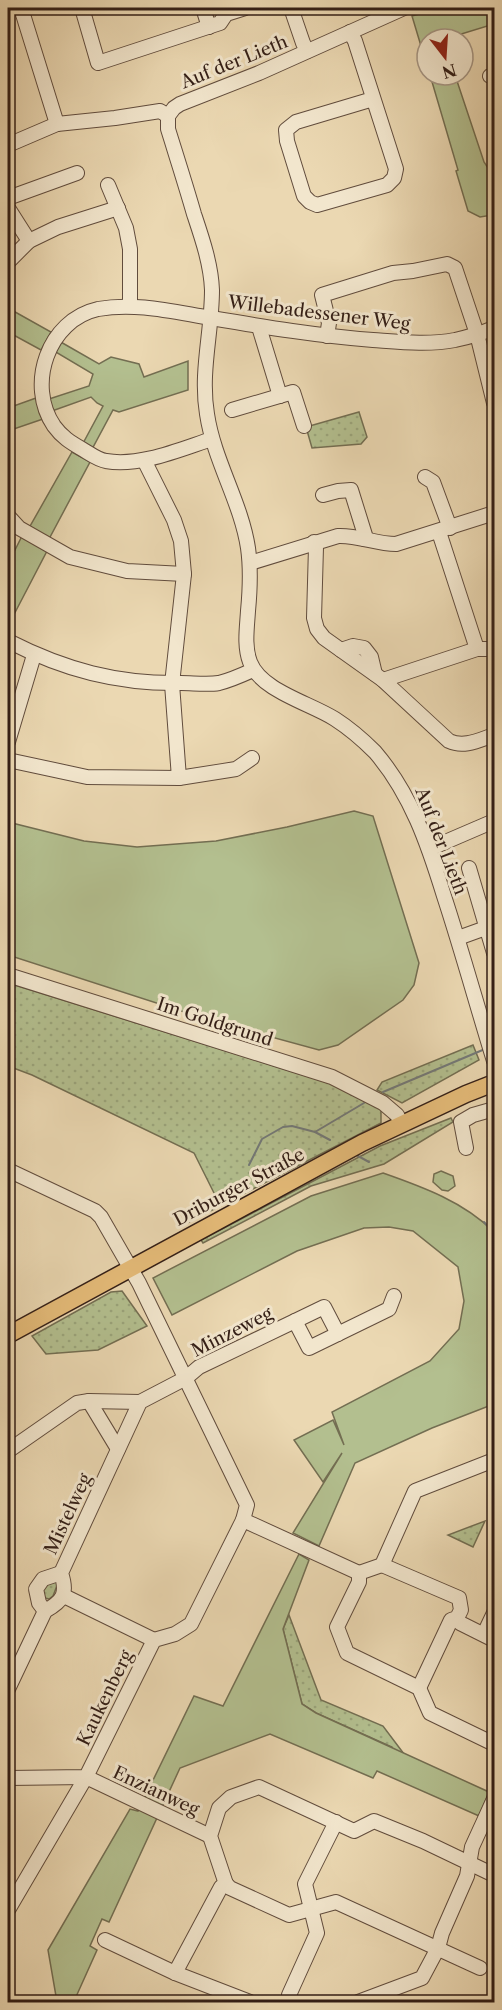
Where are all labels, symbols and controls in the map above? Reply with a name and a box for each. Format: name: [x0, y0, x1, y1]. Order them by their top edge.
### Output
north arrow: [415, 27, 475, 87]
street label: Auf der Lieth: [176, 31, 291, 94]
text: N: [440, 60, 459, 83]
street label: Willebadessener Weg: [226, 291, 412, 335]
street label: Auf der Lieth: [410, 783, 472, 898]
street label: Im Goldgrund: [154, 993, 276, 1051]
street label: Driburger Straße: [170, 1143, 308, 1231]
street label: Minzeweg: [188, 1302, 277, 1362]
street label: Mistelweg: [40, 1469, 97, 1558]
street label: Kaukenberg: [72, 1646, 138, 1749]
street label: Enzianweg: [109, 1761, 203, 1821]

